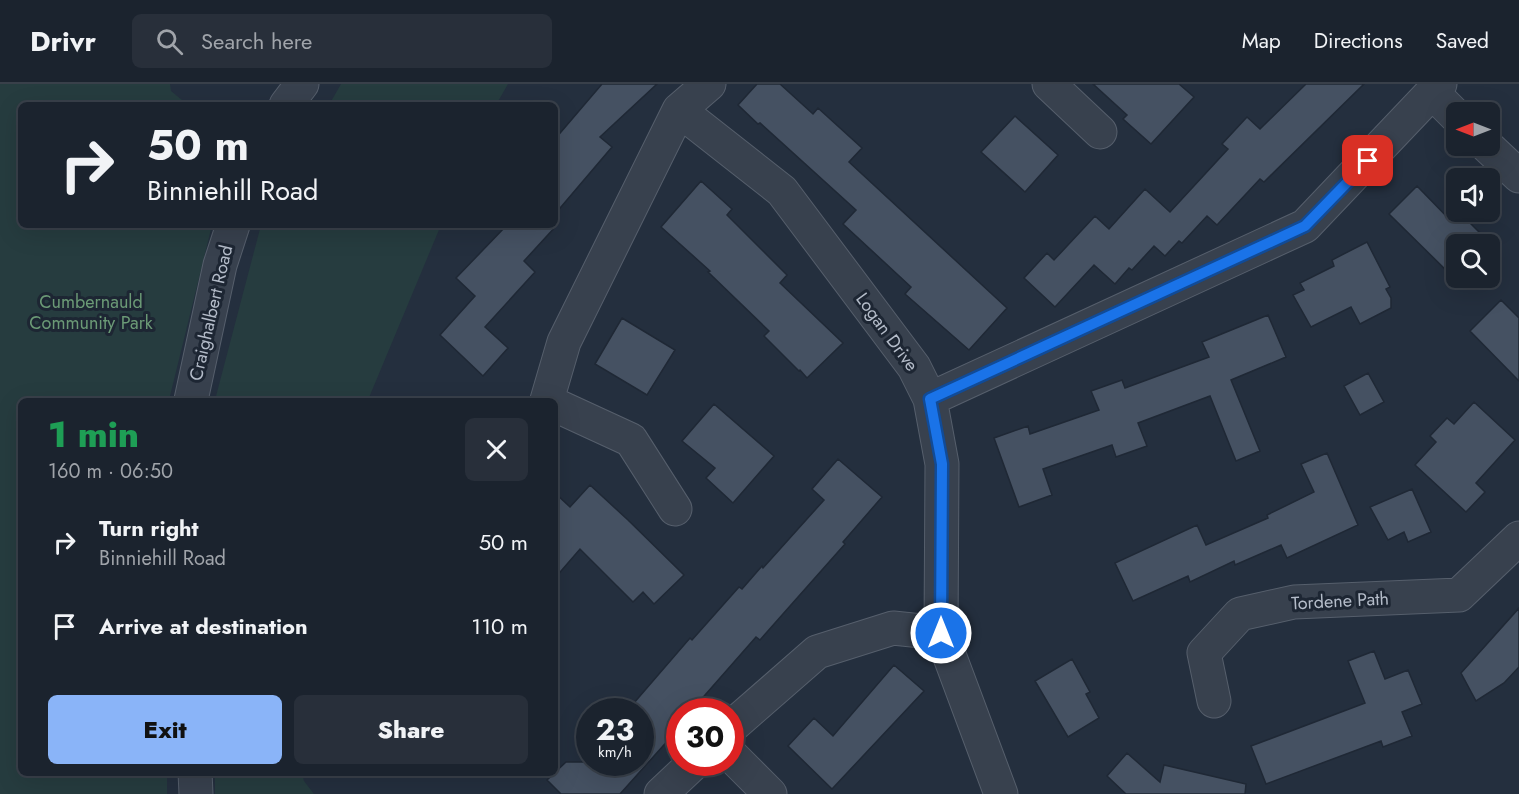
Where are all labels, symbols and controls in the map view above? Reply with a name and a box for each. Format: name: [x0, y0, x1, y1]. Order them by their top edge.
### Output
search box: [132, 14, 552, 68]
text: Drivr: [30, 21, 96, 62]
icon: search: [153, 25, 186, 58]
text: Search here: [201, 25, 312, 57]
text: Map: [1242, 26, 1281, 56]
text: Directions: [1314, 26, 1403, 56]
text: Saved: [1436, 26, 1489, 56]
north arrow: [1446, 102, 1500, 156]
map controls: [1446, 102, 1500, 288]
text: 50 m: [147, 115, 249, 176]
icon: right: [48, 126, 126, 204]
pin: [1342, 135, 1393, 186]
icon: arrive: [1351, 144, 1384, 177]
button: sound: [1446, 168, 1500, 222]
text: Binniehill Road: [147, 171, 318, 210]
button: search: [1446, 234, 1500, 288]
street label: Craighalbert Road: [183, 243, 239, 383]
street label: Logan Drive: [850, 287, 924, 377]
park label: Cumbernauld Community Park: [29, 289, 153, 336]
text: 1 min: [48, 408, 139, 460]
button: close: [465, 418, 528, 481]
text: 160 m · 06:50: [48, 457, 173, 486]
text: Turn right: [99, 512, 199, 544]
icon: right: [48, 526, 81, 559]
text: 50 m: [479, 526, 528, 558]
text: Binniehill Road: [99, 544, 226, 573]
street label: Tordene Path: [1290, 585, 1390, 617]
position arrow: [909, 601, 973, 665]
icon: arrive: [48, 610, 81, 643]
text: Arrive at destination: [99, 610, 308, 642]
text: 110 m: [471, 610, 528, 642]
button: Exit: [48, 695, 282, 764]
button: Share: [294, 695, 528, 764]
speed limit sign: 30: [666, 698, 744, 776]
text: 23: [596, 708, 634, 751]
text: km/h: [598, 741, 632, 763]

